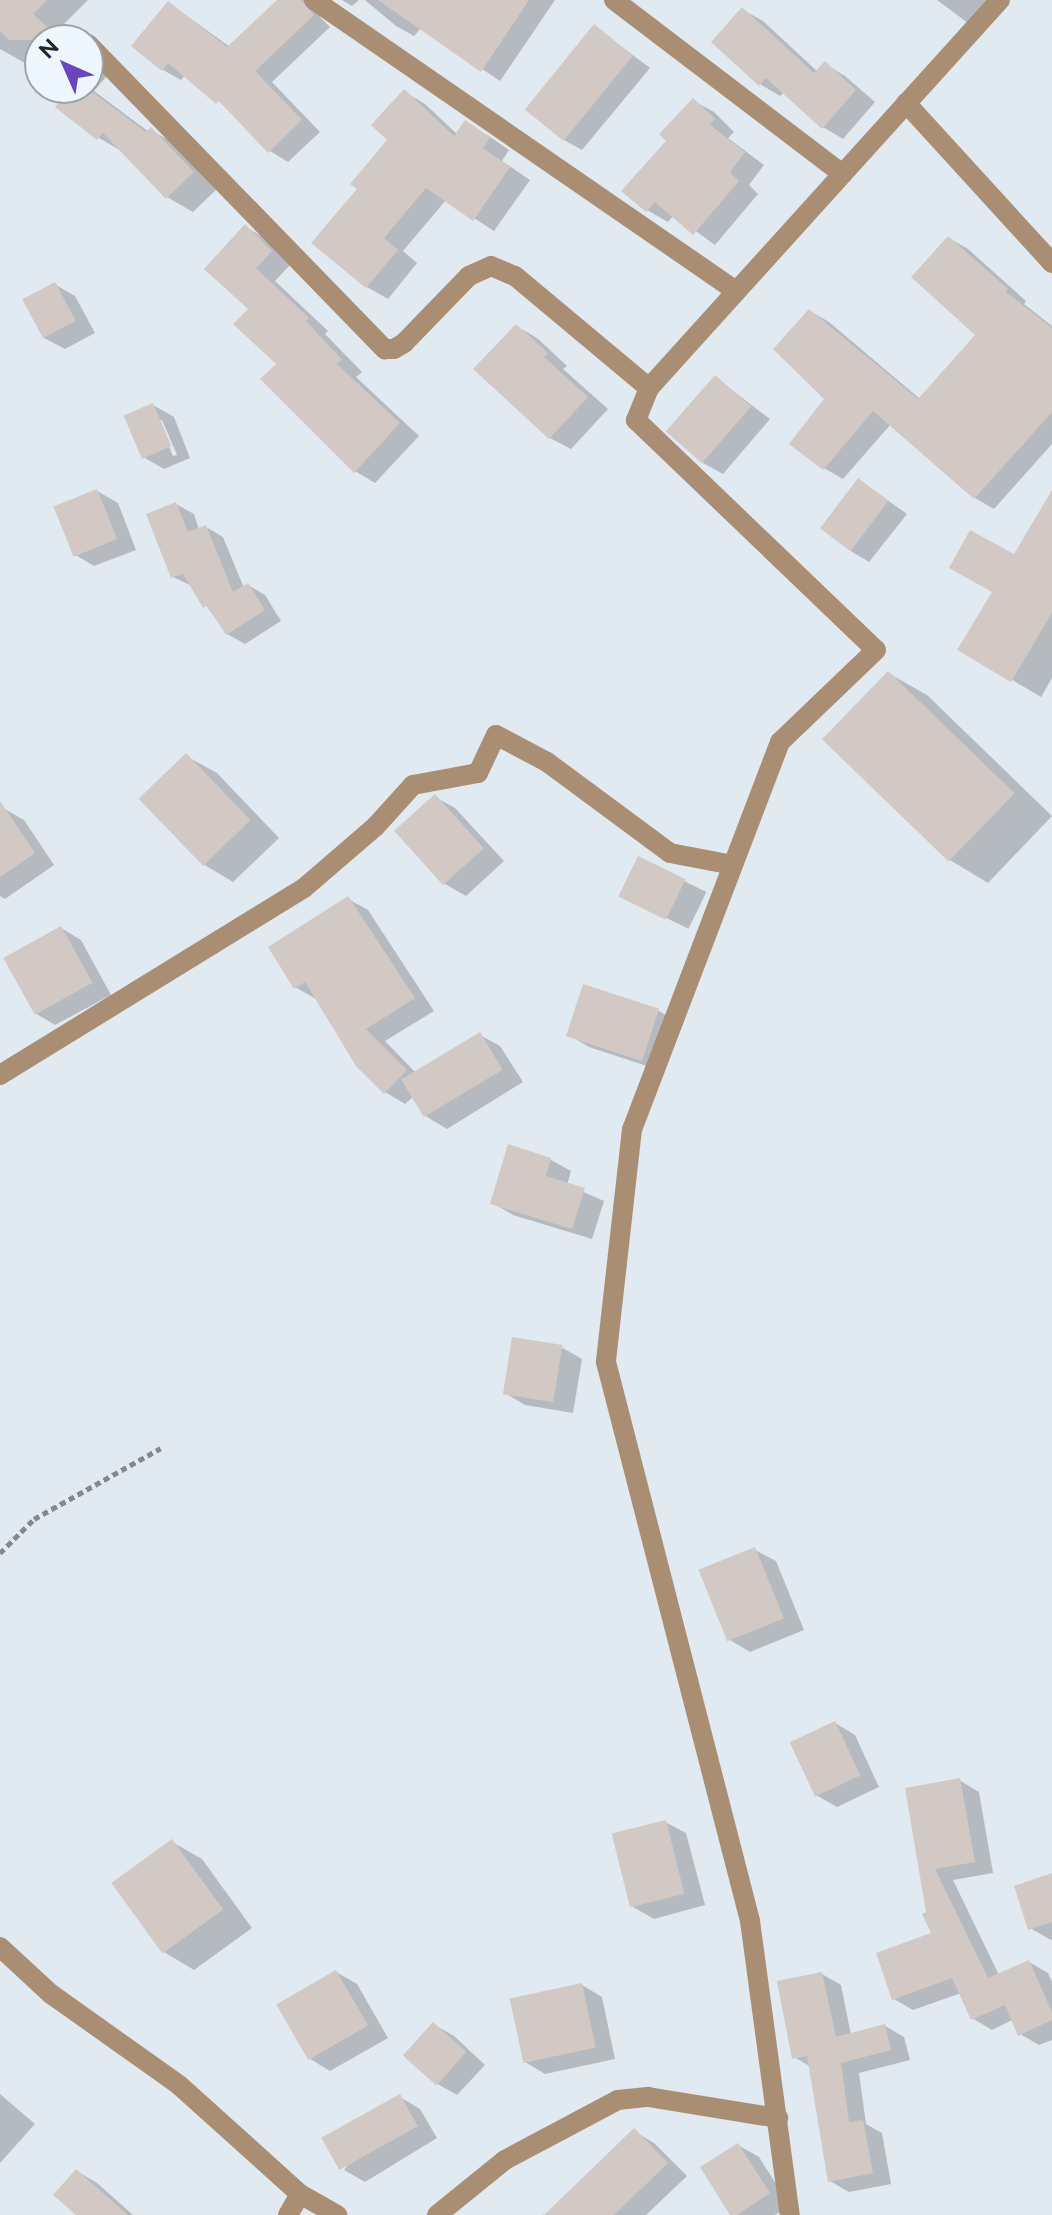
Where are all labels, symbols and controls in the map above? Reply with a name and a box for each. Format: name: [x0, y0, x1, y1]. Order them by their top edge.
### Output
north arrow: [24, 24, 104, 104]
text: N: [33, 33, 64, 64]

